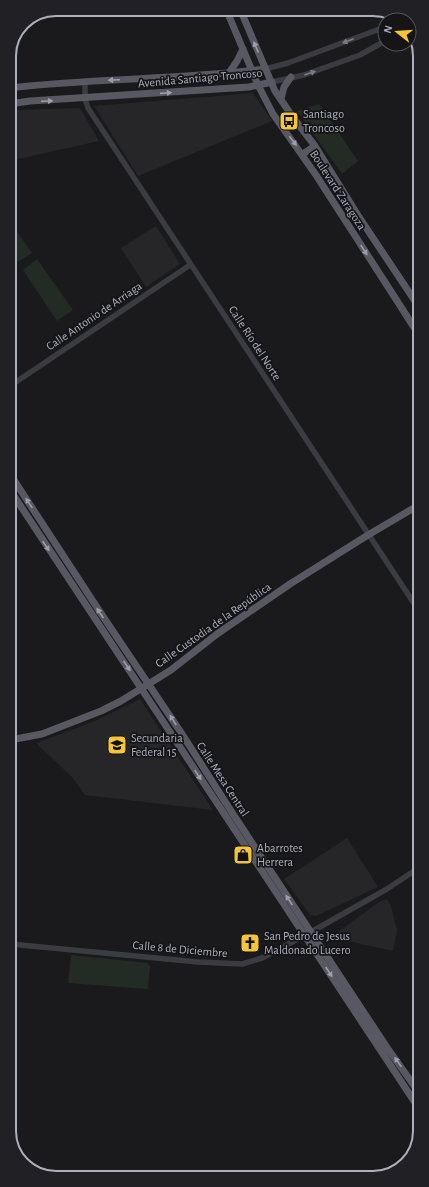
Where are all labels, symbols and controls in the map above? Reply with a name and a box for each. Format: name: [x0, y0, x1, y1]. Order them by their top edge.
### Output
north arrow: [377, 12, 417, 52]
text: N: [382, 24, 394, 34]
one-way arrow: [342, 38, 354, 44]
one-way arrow: [253, 41, 259, 52]
street label: Avenida Santiago Troncoso: [137, 67, 263, 89]
one-way arrow: [304, 69, 316, 75]
one-way arrow: [107, 77, 120, 83]
one-way arrow: [160, 89, 172, 96]
one-way arrow: [41, 97, 53, 104]
place label: Santiago Troncoso: [303, 108, 345, 134]
bus stop icon: Santiago Troncoso: [278, 110, 300, 132]
one-way arrow: [289, 136, 297, 147]
street label: Boulevard Zaragoza: [308, 148, 368, 232]
one-way arrow: [360, 245, 368, 255]
street label: Calle Antonio de Arriaga: [44, 279, 144, 352]
street label: Calle Río del Norte: [227, 304, 283, 382]
one-way arrow: [26, 498, 33, 509]
one-way arrow: [42, 541, 50, 551]
street label: Calle Custodia de la República: [153, 580, 273, 670]
one-way arrow: [96, 607, 104, 618]
one-way arrow: [123, 661, 131, 671]
one-way arrow: [169, 715, 176, 726]
place label: Secundaria Federal 15: [131, 732, 183, 758]
school or university icon: Secundaria Federal 15: [106, 734, 128, 756]
street label: Calle Mesa Central: [195, 740, 251, 818]
one-way arrow: [194, 769, 202, 780]
place label: Abarrotes Herrera: [257, 842, 303, 868]
shop icon: Abarrotes Herrera: [232, 844, 254, 866]
one-way arrow: [286, 894, 293, 906]
place label: San Pedro de Jesus Maldonado Lucero: [264, 930, 351, 956]
church icon: San Pedro de Jesus Maldonado Lucero: [239, 932, 261, 954]
street label: Calle 8 de Diciembre: [132, 939, 228, 959]
one-way arrow: [325, 967, 333, 977]
one-way arrow: [394, 1057, 402, 1068]

